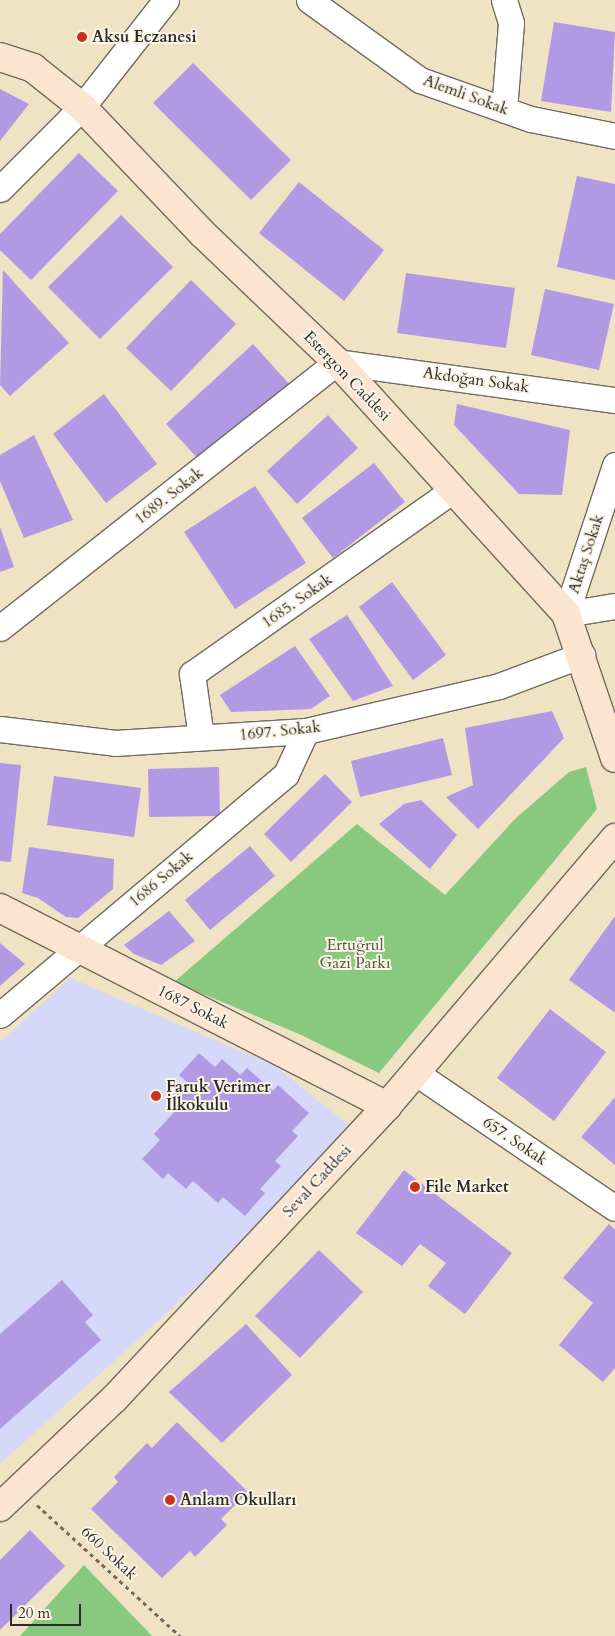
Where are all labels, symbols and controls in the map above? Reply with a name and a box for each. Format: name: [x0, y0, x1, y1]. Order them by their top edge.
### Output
place label: Aksu Eczanesi: [92, 27, 197, 47]
marker: Aksu Eczanesi: [76, 31, 88, 43]
street label: Alemli Sokak: [421, 71, 511, 119]
street label: Estergon Caddesi: [299, 327, 395, 425]
street label: Akdoğan Sokak: [422, 363, 530, 397]
street label: 1689. Sokak: [131, 463, 207, 529]
street label: Aktaş Sokak: [564, 512, 608, 596]
street label: 1685. Sokak: [258, 570, 336, 632]
street label: 1697. Sokak: [238, 717, 322, 745]
street label: 1686 Sokak: [125, 847, 197, 911]
park label: Ertuğrul Gazi Parkı: [320, 935, 390, 973]
street label: 1687 Sokak: [154, 981, 232, 1033]
place label: Faruk Verimer İlkokulu: [166, 1077, 270, 1115]
marker: Faruk Verimer İlkokulu: [150, 1090, 162, 1102]
street label: 657. Sokak: [479, 1112, 551, 1170]
street label: Seval Caddesi: [279, 1141, 355, 1221]
place label: File Market: [425, 1177, 509, 1197]
marker: File Market: [409, 1181, 421, 1193]
place label: Anlam Okulları: [180, 1490, 296, 1510]
marker: Anlam Okulları: [164, 1494, 176, 1506]
street label: 660 Sokak: [77, 1522, 141, 1584]
scale bar: [12, 1594, 84, 1626]
text: 20 m: [18, 1603, 50, 1623]

